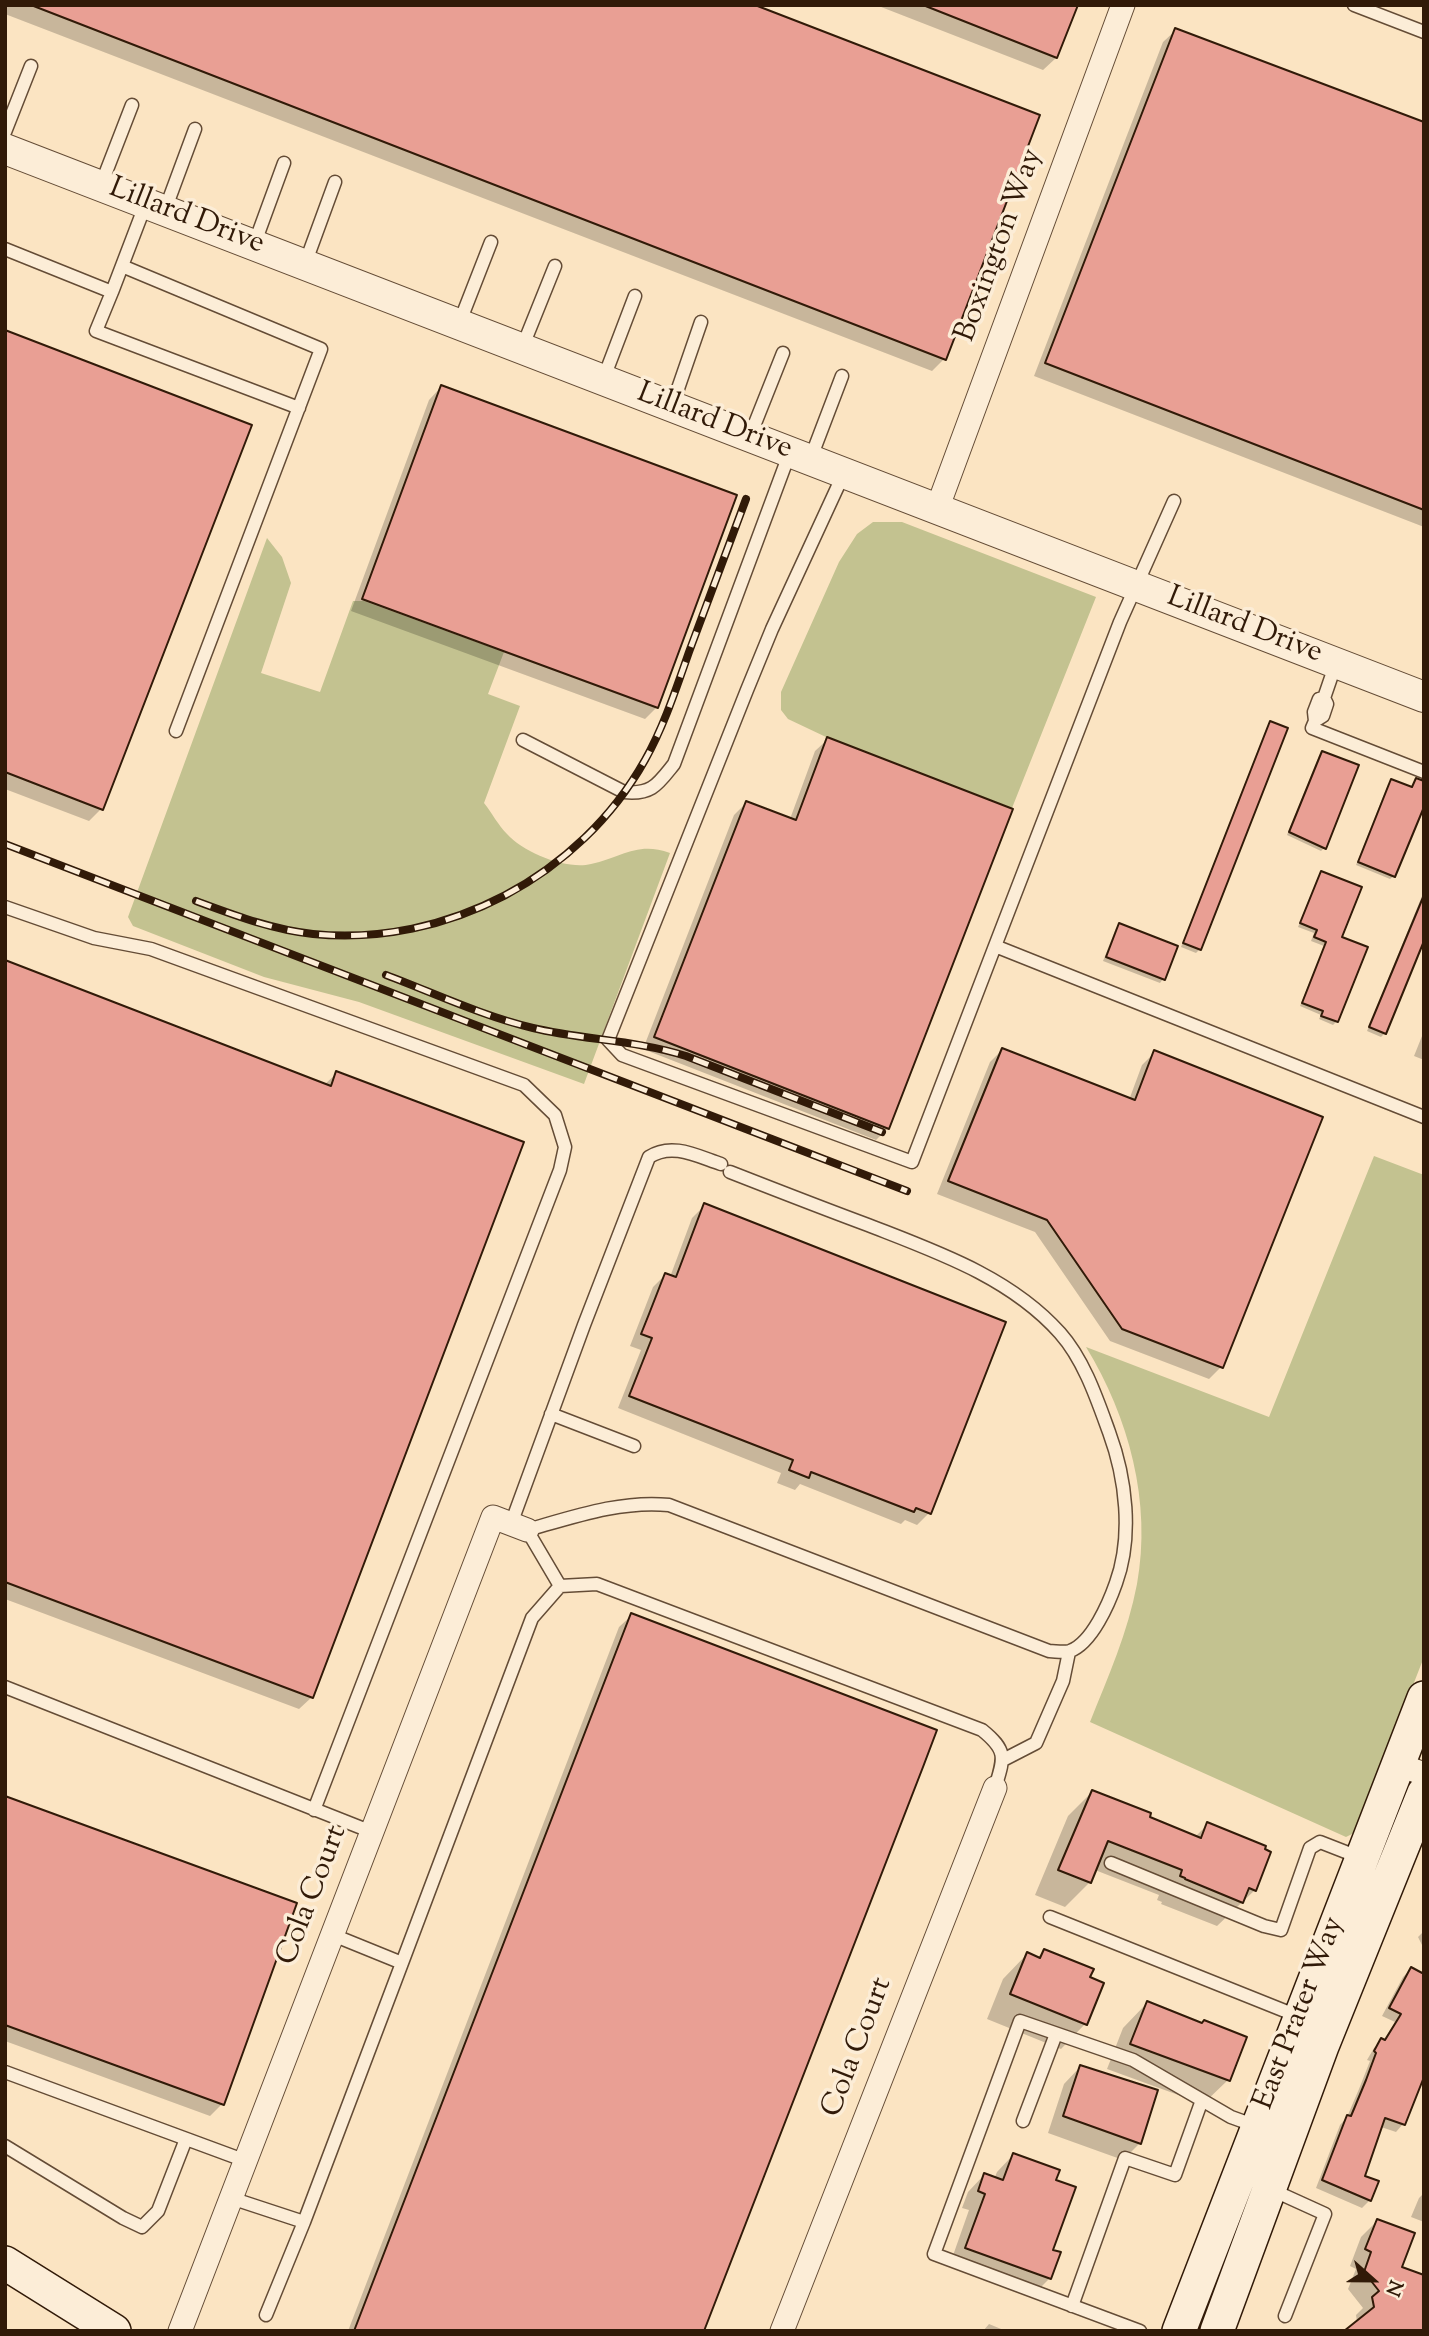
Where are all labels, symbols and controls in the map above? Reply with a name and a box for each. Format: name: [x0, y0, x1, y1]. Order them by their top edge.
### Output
street label: Boxington Way: [949, 145, 1053, 347]
street label: Lillard Drive: [103, 172, 269, 264]
street label: Lillard Drive: [631, 377, 797, 469]
street label: Lillard Drive: [1161, 581, 1327, 673]
street label: Cola Court: [271, 1821, 357, 1971]
street label: East Prater Way: [1248, 1913, 1354, 2115]
street label: Cola Court: [816, 1973, 902, 2123]
north arrow: [1338, 2245, 1408, 2315]
text: N: [1378, 2276, 1408, 2300]

